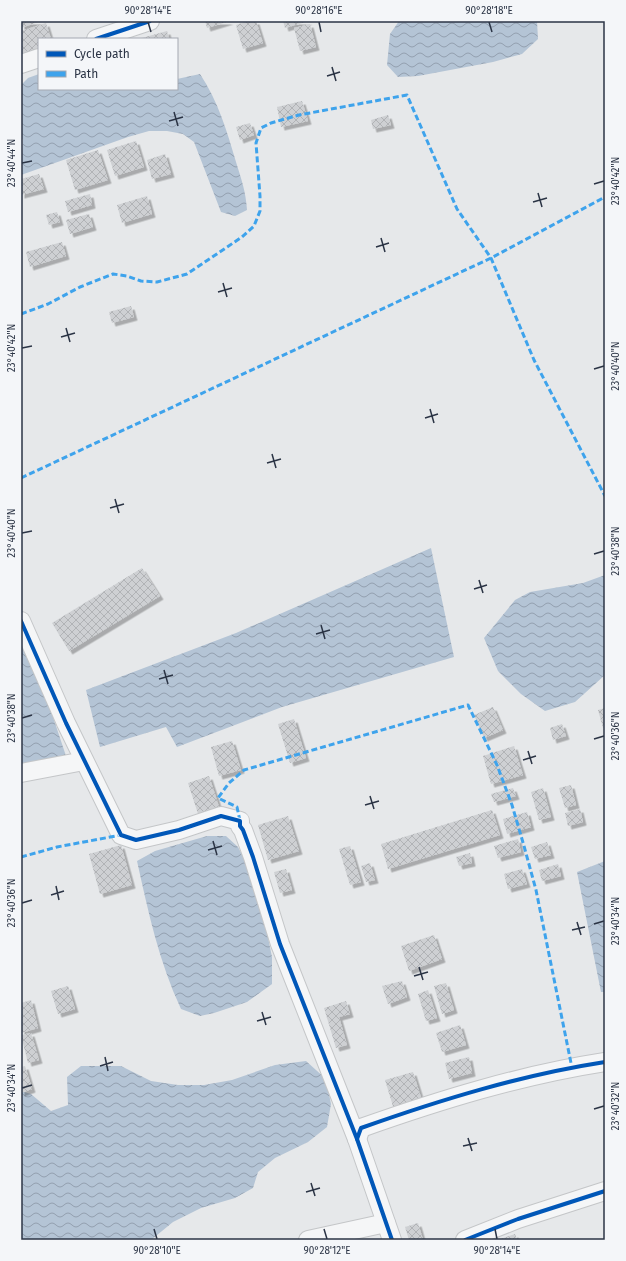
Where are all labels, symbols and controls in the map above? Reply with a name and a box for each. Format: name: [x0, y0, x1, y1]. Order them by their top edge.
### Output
text: 90°28'14"E: [124, 5, 172, 17]
text: 90°28'16"E: [295, 5, 343, 17]
text: 90°28'18"E: [465, 5, 513, 17]
legend: [38, 38, 178, 90]
text: Cycle path: [74, 47, 130, 61]
text: Path: [74, 67, 98, 81]
text: 23°40'44"N: [6, 139, 18, 187]
text: 23°40'42"N: [610, 157, 622, 205]
text: 23°40'42"N: [6, 324, 18, 372]
text: 23°40'40"N: [610, 341, 622, 391]
text: 23°40'40"N: [6, 508, 18, 558]
text: 23°40'38"N: [610, 526, 622, 576]
text: 23°40'38"N: [6, 693, 18, 743]
text: 23°40'36"N: [610, 711, 622, 761]
text: 23°40'36"N: [6, 878, 18, 928]
text: 23°40'34"N: [610, 897, 622, 945]
text: 23°40'34"N: [6, 1064, 18, 1112]
text: 23°40'32"N: [610, 1082, 622, 1130]
text: 90°28'10"E: [133, 1245, 181, 1257]
text: 90°28'12"E: [303, 1245, 351, 1257]
text: 90°28'14"E: [473, 1245, 521, 1257]

